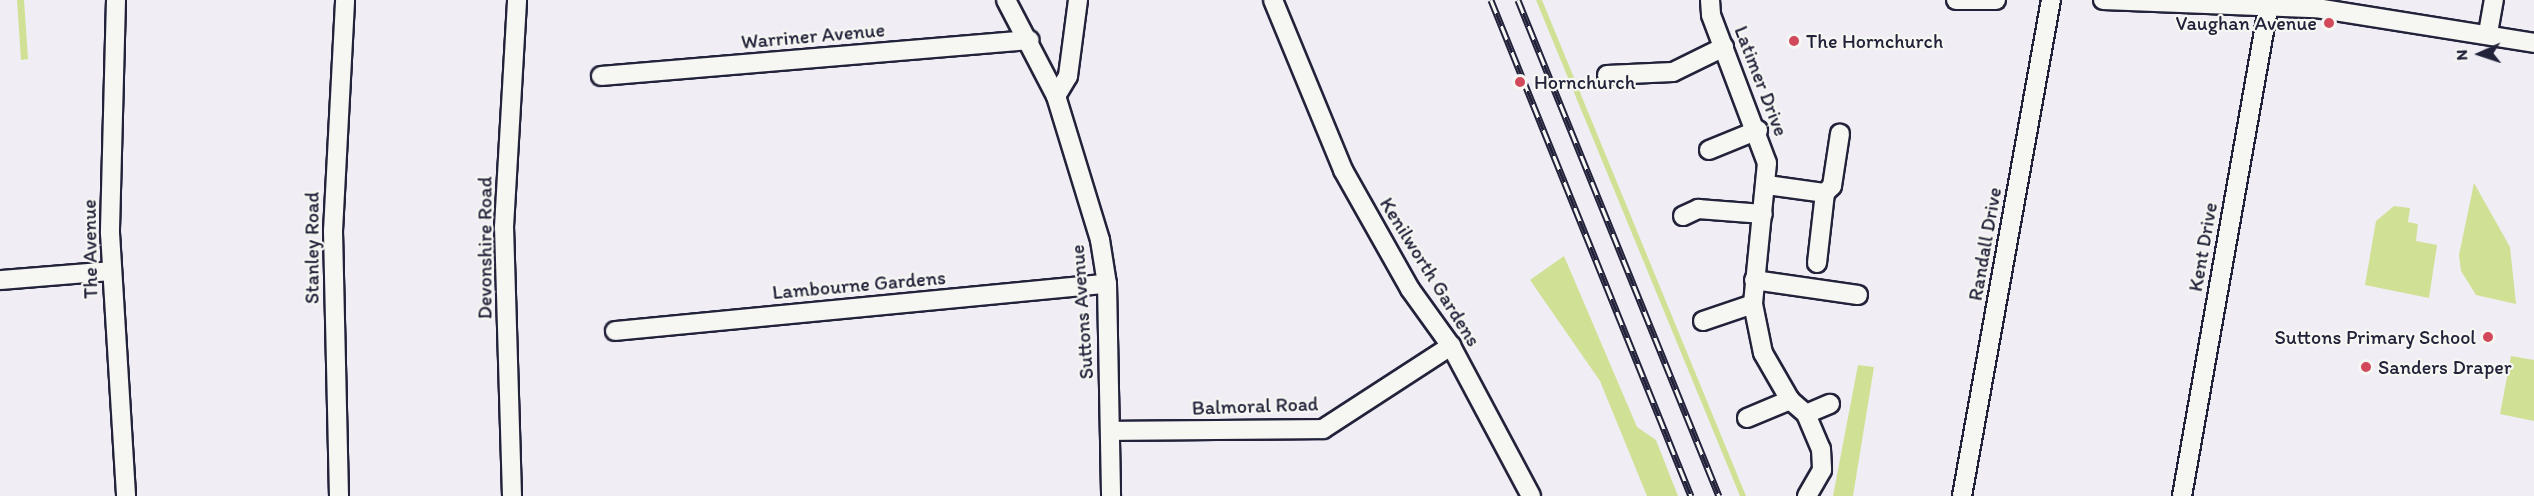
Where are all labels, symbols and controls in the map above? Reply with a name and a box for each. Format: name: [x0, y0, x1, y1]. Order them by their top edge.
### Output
place label: Vaughan Avenue: [2175, 11, 2317, 35]
marker: Vaughan Avenue: [2322, 16, 2336, 30]
street label: Warriner Avenue: [741, 18, 885, 54]
street label: Latimer Drive: [1729, 22, 1793, 140]
north arrow: [2450, 24, 2510, 84]
place label: The Hornchurch: [1806, 29, 1943, 53]
marker: The Hornchurch: [1787, 34, 1801, 48]
text: N: [2452, 49, 2471, 61]
place label: Hornchurch: [1534, 70, 1635, 94]
marker: Hornchurch: [1511, 73, 1529, 91]
street label: Devonshire Road: [473, 177, 497, 319]
street label: Randall Drive: [1963, 185, 2007, 303]
street label: Stanley Road: [300, 192, 324, 304]
street label: Kenilworth Gardens: [1374, 193, 1486, 351]
street label: The Avenue: [77, 200, 103, 298]
street label: Kent Drive: [2183, 200, 2223, 294]
street label: Suttons Avenue: [1065, 244, 1099, 380]
street label: Lambourne Gardens: [771, 265, 947, 305]
place label: Suttons Primary School: [2275, 325, 2476, 349]
marker: Suttons Primary School: [2481, 330, 2495, 344]
place label: Sanders Draper: [2378, 355, 2511, 379]
marker: Sanders Draper: [2359, 360, 2373, 374]
street label: Balmoral Road: [1191, 392, 1319, 420]

